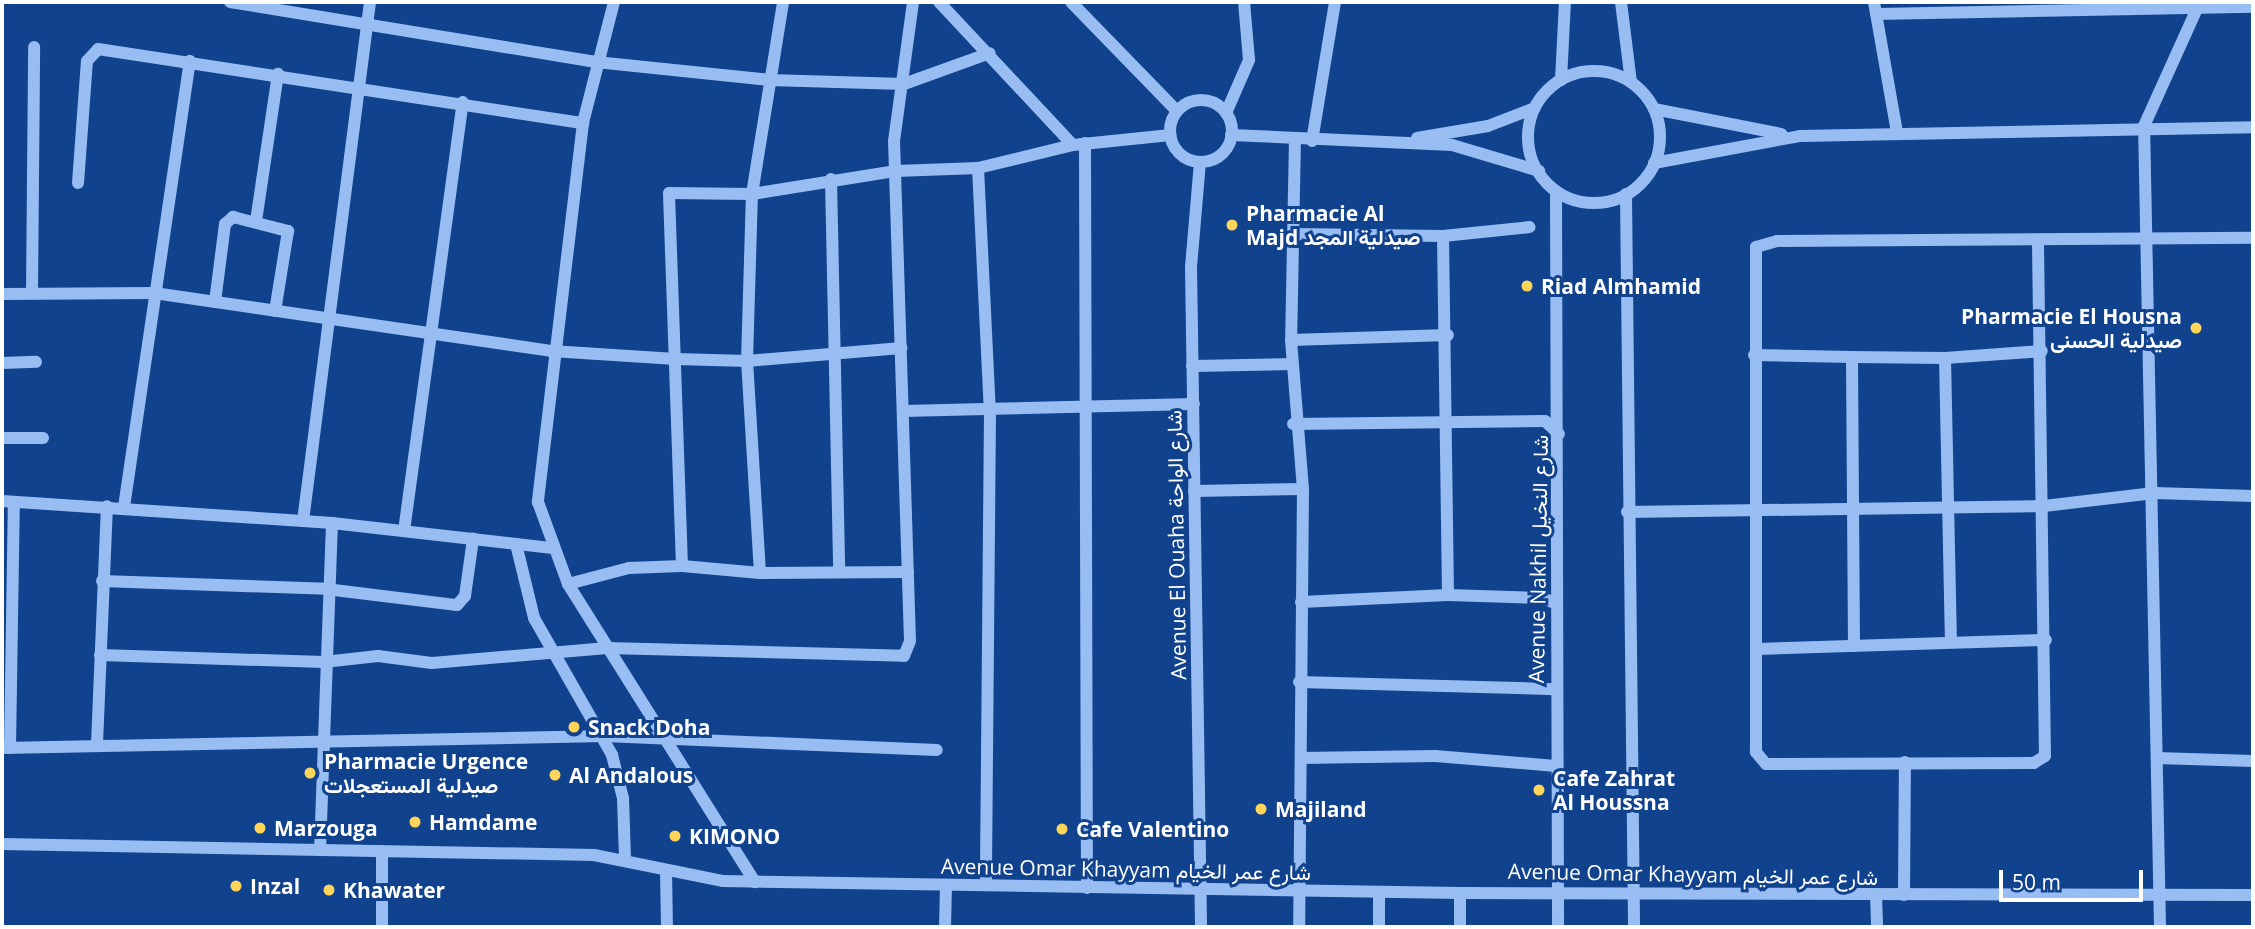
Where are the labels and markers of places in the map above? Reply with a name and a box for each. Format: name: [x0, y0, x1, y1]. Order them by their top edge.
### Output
place label: Pharmacie Al Majd صيدلية المجد: [1246, 200, 1420, 250]
marker: Pharmacie Al Majd صيدلية المجد: [1224, 217, 1240, 233]
place label: Riad Almhamid: [1541, 273, 1701, 299]
marker: Riad Almhamid: [1519, 278, 1535, 294]
place label: Pharmacie El Housna صيدلية الحسنى: [1961, 303, 2182, 353]
marker: Pharmacie El Housna صيدلية الحسنى: [2188, 320, 2204, 336]
place label: Snack Doha: [588, 714, 710, 740]
marker: Snack Doha: [566, 719, 582, 735]
place label: Pharmacie Urgence صيدلية المستعجلات: [324, 748, 528, 798]
place label: Al Andalous: [569, 762, 693, 788]
marker: Pharmacie Urgence صيدلية المستعجلات: [302, 765, 318, 781]
place label: Cafe Zahrat Al Houssna: [1553, 765, 1675, 815]
marker: Al Andalous: [547, 767, 563, 783]
marker: Cafe Zahrat Al Houssna: [1531, 782, 1547, 798]
place label: Majiland: [1275, 796, 1366, 822]
marker: Majiland: [1253, 801, 1269, 817]
place label: Hamdame: [429, 809, 537, 835]
marker: Hamdame: [407, 814, 423, 830]
place label: Marzouga: [274, 815, 378, 841]
place label: Cafe Valentino: [1076, 816, 1229, 842]
marker: Marzouga: [252, 820, 268, 836]
marker: Cafe Valentino: [1054, 821, 1070, 837]
place label: KIMONO: [689, 823, 780, 849]
marker: KIMONO: [667, 828, 683, 844]
place label: Inzal: [250, 873, 300, 899]
place label: Khawater: [343, 877, 445, 903]
marker: Inzal: [228, 878, 244, 894]
marker: Khawater: [321, 882, 337, 898]

